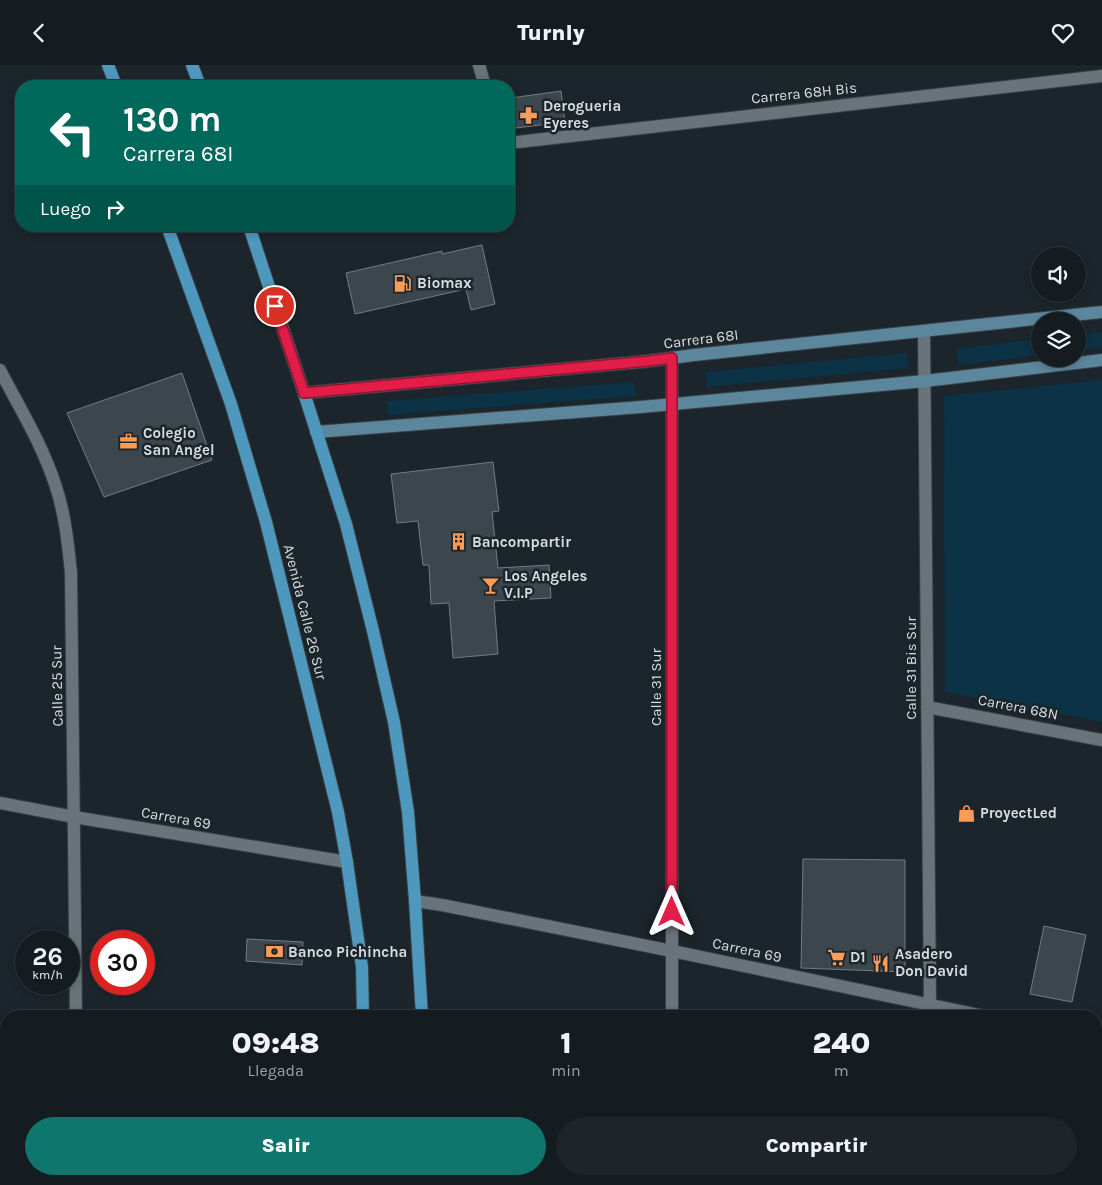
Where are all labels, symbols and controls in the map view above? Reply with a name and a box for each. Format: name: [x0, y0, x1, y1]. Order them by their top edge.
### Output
icon: back: [25, 19, 53, 47]
icon: heart: [1049, 19, 1077, 47]
text: Turnly: [517, 20, 585, 46]
street label: Carrera 68H Bis: [750, 78, 858, 108]
place label: Derogueria Eyeres: [543, 97, 621, 132]
text: 130 m: [123, 99, 221, 140]
icon: left: [40, 100, 105, 165]
pharmacy icon: Derogueria Eyeres: [519, 105, 539, 125]
text: Carrera 68I: [123, 141, 233, 167]
icon: right: [101, 195, 129, 223]
text: Luego: [40, 198, 91, 220]
map controls: [1031, 247, 1086, 367]
button: sound: [1031, 247, 1086, 302]
fuel station icon: Biomax: [393, 273, 413, 293]
place label: Biomax: [417, 274, 472, 292]
pin: [254, 285, 296, 327]
icon: arrive: [261, 292, 289, 320]
button: layers: [1031, 312, 1086, 367]
street label: Carrera 68I: [663, 325, 739, 353]
place label: Colegio San Angel: [143, 424, 214, 459]
office icon: Colegio San Angel: [119, 432, 139, 452]
building icon: Bancompartir: [448, 532, 468, 552]
place label: Bancompartir: [472, 533, 571, 551]
street label: Avenida Calle 26 Sur: [279, 542, 331, 682]
place label: Los Angeles V.I.P: [504, 567, 588, 602]
bar icon: Los Angeles V.I.P: [480, 575, 500, 595]
street label: Calle 31 Bis Sur: [902, 616, 920, 720]
street label: Calle 25 Sur: [47, 645, 67, 727]
street label: Calle 31 Sur: [647, 647, 665, 726]
street label: Carrera 68N: [976, 690, 1060, 724]
street label: Carrera 69: [140, 803, 212, 833]
shop icon: ProyectLed: [956, 803, 976, 823]
place label: ProyectLed: [980, 804, 1057, 822]
position arrow: [645, 885, 697, 937]
speed limit sign: 30: [90, 930, 155, 995]
street label: Carrera 69: [711, 934, 783, 966]
text: 26: [32, 942, 63, 971]
bank icon: Banco Pichincha: [264, 942, 284, 962]
place label: Banco Pichincha: [288, 943, 407, 961]
place label: Asadero Don David: [895, 945, 968, 980]
supermarket icon: D1: [826, 947, 846, 967]
place label: D1: [850, 948, 866, 966]
restaurant icon: Asadero Don David: [871, 953, 891, 973]
text: km/h: [32, 968, 63, 982]
text: 09:48: [232, 1025, 320, 1061]
text: 1: [560, 1025, 572, 1061]
text: 240: [812, 1025, 870, 1061]
text: Llegada: [247, 1061, 304, 1080]
text: min: [551, 1061, 581, 1080]
text: m: [834, 1061, 849, 1080]
button: Salir: [25, 1117, 546, 1175]
button: Compartir: [556, 1117, 1077, 1175]

